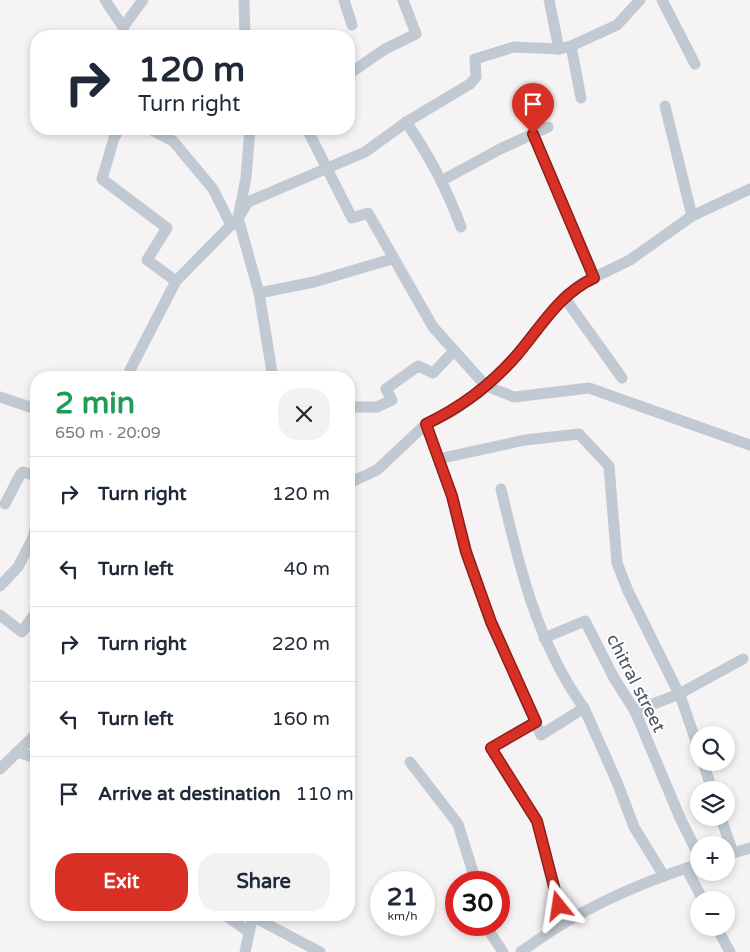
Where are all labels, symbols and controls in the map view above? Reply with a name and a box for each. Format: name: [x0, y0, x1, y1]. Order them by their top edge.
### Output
text: 120 m: [138, 49, 245, 91]
icon: right: [55, 50, 120, 115]
pin: [512, 83, 554, 134]
icon: arrive: [519, 90, 547, 118]
text: Turn right: [138, 91, 240, 117]
text: 2 min: [55, 385, 135, 422]
button: close: [278, 388, 330, 440]
text: 650 m · 20:09: [55, 423, 161, 443]
icon: right: [55, 480, 83, 508]
text: Turn right: [98, 483, 186, 505]
text: 120 m: [272, 483, 330, 505]
icon: left: [55, 555, 83, 583]
text: Turn left: [98, 558, 174, 580]
text: 40 m: [284, 558, 330, 580]
icon: right: [55, 630, 83, 658]
street label: chitral street: [602, 630, 670, 736]
text: Turn right: [98, 633, 186, 655]
text: 220 m: [272, 633, 330, 655]
icon: left: [55, 705, 83, 733]
text: Turn left: [98, 708, 174, 730]
text: 160 m: [272, 708, 330, 730]
map controls: [690, 726, 735, 936]
button: search: [690, 726, 735, 771]
icon: arrive: [55, 780, 83, 808]
button: layers: [690, 781, 735, 826]
text: Arrive at destination: [98, 783, 281, 805]
text: 110 m: [296, 783, 354, 805]
button: +: [690, 836, 735, 881]
button: Exit: [55, 853, 188, 911]
button: Share: [198, 853, 330, 911]
speed limit sign: 30: [445, 871, 510, 936]
position arrow: [532, 879, 584, 931]
text: 21: [387, 882, 418, 912]
button: −: [690, 891, 735, 936]
text: km/h: [387, 909, 418, 923]

